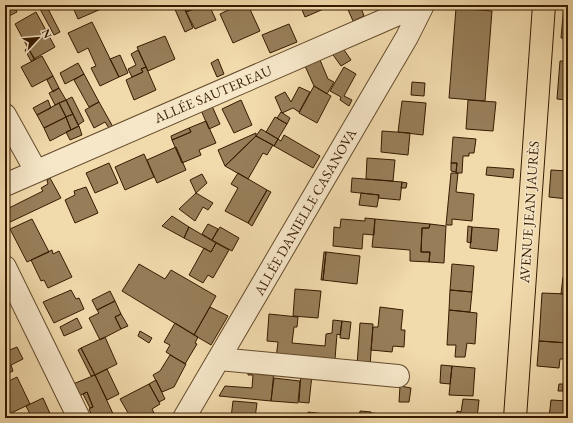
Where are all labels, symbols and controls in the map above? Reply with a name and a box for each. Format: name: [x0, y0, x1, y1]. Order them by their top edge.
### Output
north arrow: [18, 18, 58, 58]
text: N: [39, 27, 55, 41]
street label: ALLÉE SAUTEREAU: [150, 61, 275, 127]
street label: ALLÉE DANIELLE CASANOVA: [249, 125, 360, 299]
street label: AVENUE JEAN JAURÈS: [515, 140, 543, 285]

